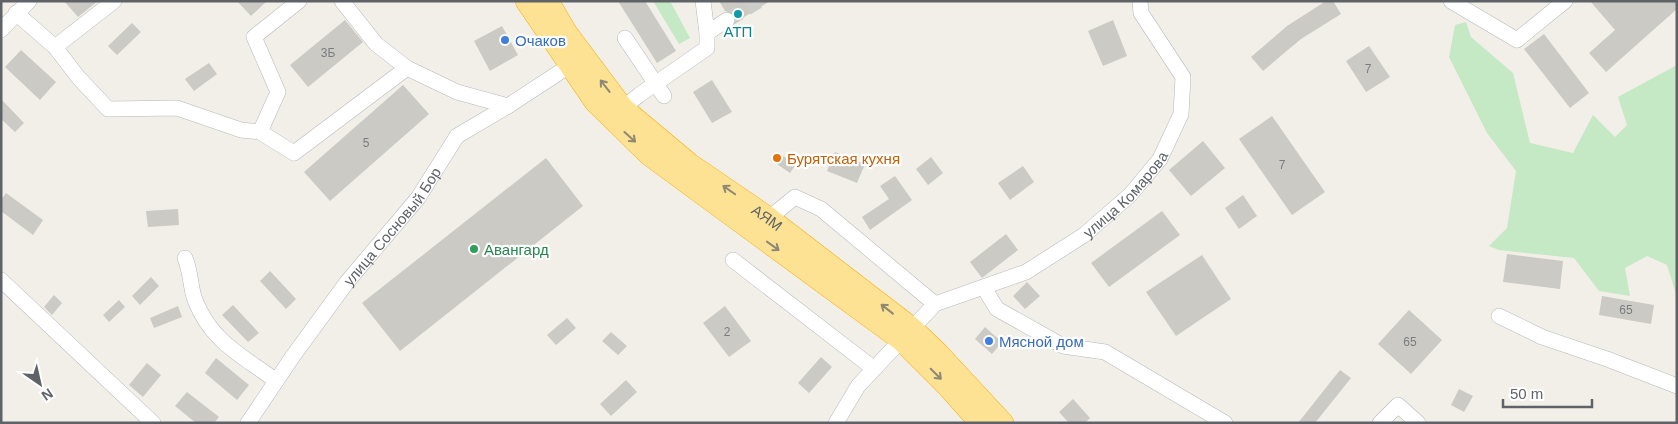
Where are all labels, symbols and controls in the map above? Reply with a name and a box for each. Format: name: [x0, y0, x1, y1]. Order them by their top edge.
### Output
marker: АТП: [732, 8, 744, 20]
place label: АТП: [724, 23, 752, 40]
place label: Очаков: [515, 32, 566, 49]
marker: Очаков: [499, 34, 511, 46]
house number: 3Б: [321, 46, 335, 60]
house number: 7: [1365, 62, 1372, 76]
one-way arrow: [600, 80, 611, 93]
one-way arrow: [623, 131, 636, 143]
house number: 5: [363, 136, 370, 150]
street label: улица Комарова: [1079, 148, 1171, 241]
place label: Бурятская кухня: [787, 150, 900, 167]
marker: Бурятская кухня: [771, 152, 783, 164]
house number: 7: [1279, 158, 1286, 172]
street label: улица Сосновый Бор: [339, 164, 444, 289]
one-way arrow: [722, 185, 736, 195]
street label: АЯМ: [749, 201, 786, 234]
one-way arrow: [766, 240, 779, 251]
place label: Авангард: [484, 241, 549, 258]
marker: Авангард: [468, 243, 480, 255]
one-way arrow: [881, 303, 894, 314]
house number: 65: [1619, 303, 1633, 317]
house number: 2: [724, 325, 731, 339]
place label: Мясной дом: [999, 333, 1084, 350]
marker: Мясной дом: [983, 335, 995, 347]
house number: 65: [1403, 335, 1417, 349]
north arrow: [15, 359, 65, 409]
one-way arrow: [930, 368, 942, 380]
scale bar: [1503, 376, 1592, 408]
text: N: [39, 385, 56, 404]
text: 50 m: [1510, 385, 1543, 402]

